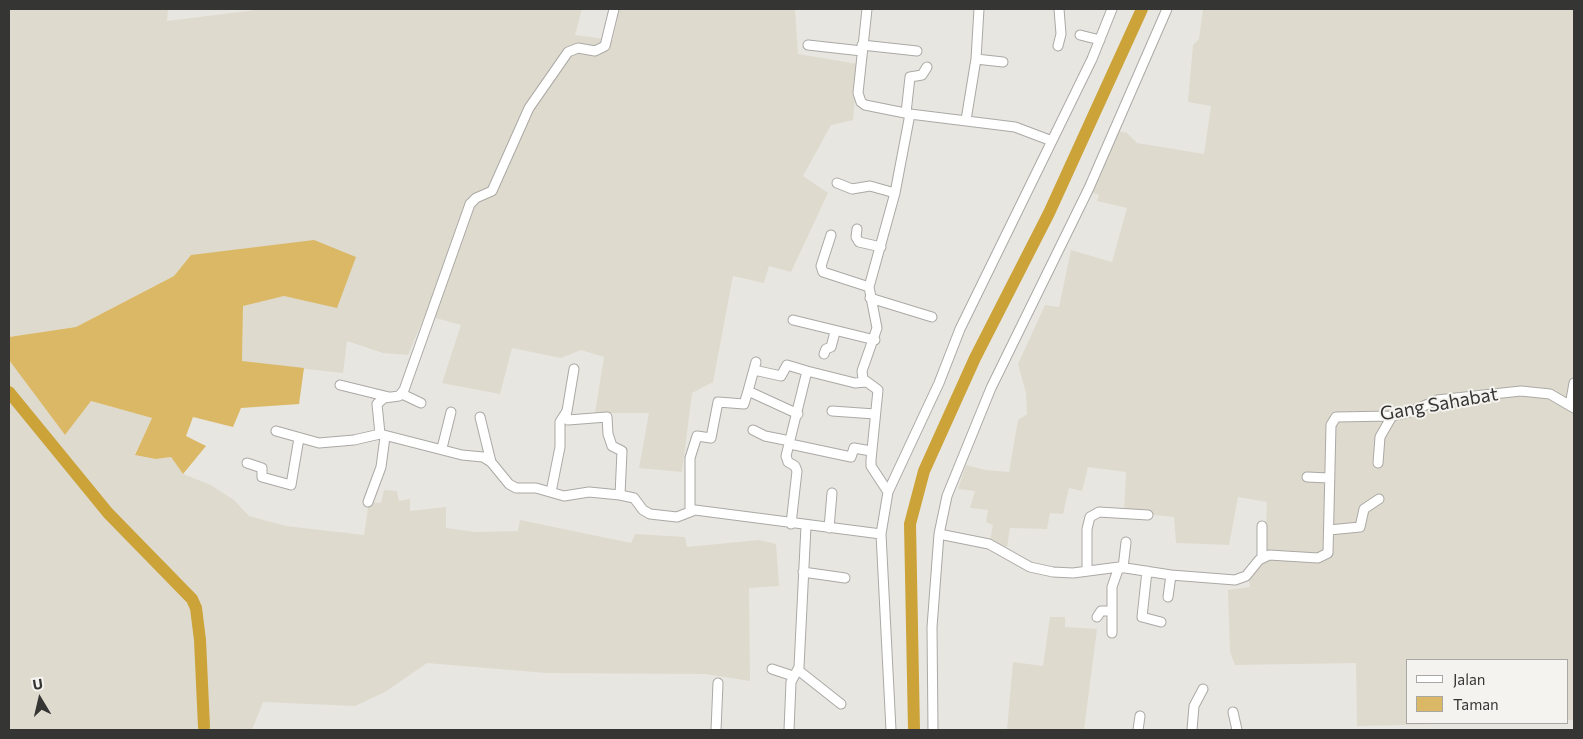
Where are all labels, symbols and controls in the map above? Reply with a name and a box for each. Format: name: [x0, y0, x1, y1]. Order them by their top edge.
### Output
street label: Gang Sahabat: [1378, 382, 1500, 426]
legend: [1406, 659, 1568, 724]
text: Jalan: [1453, 670, 1485, 688]
north arrow: [15, 674, 65, 724]
text: U: [31, 674, 44, 693]
text: Taman: [1453, 695, 1499, 713]

